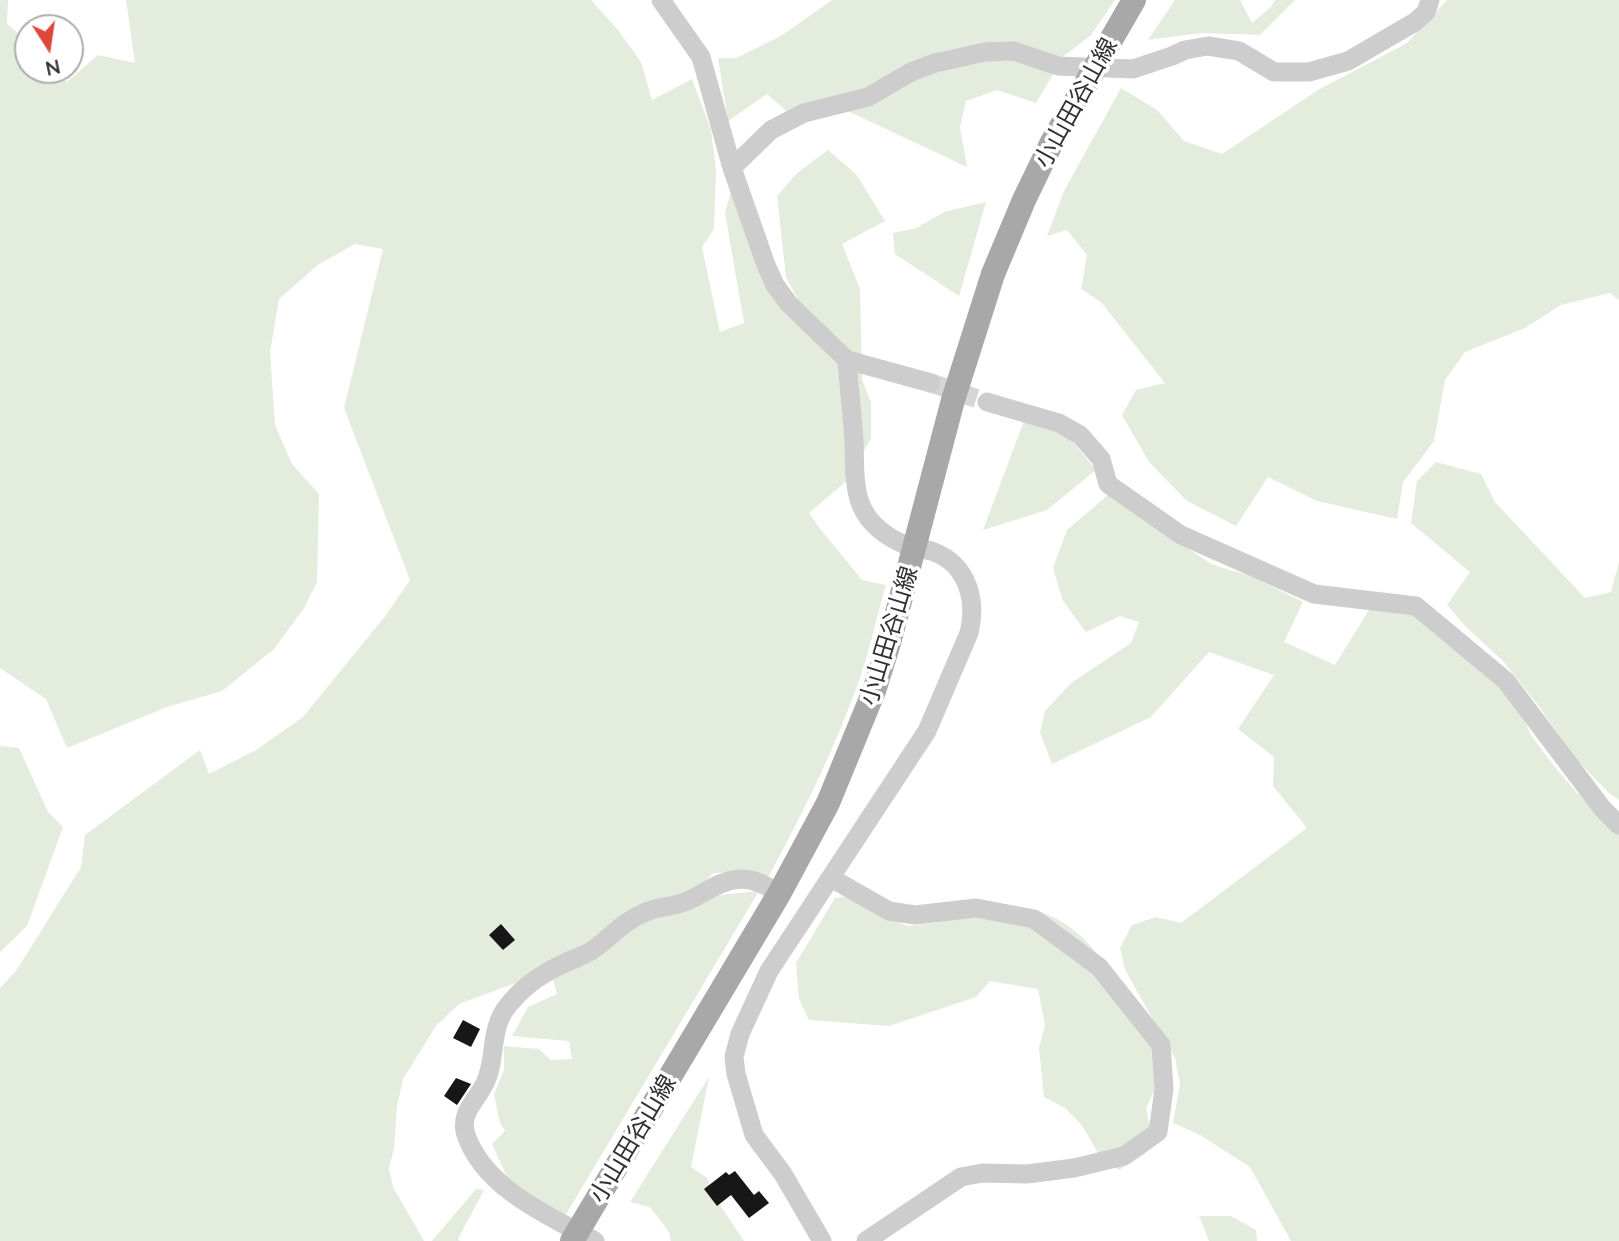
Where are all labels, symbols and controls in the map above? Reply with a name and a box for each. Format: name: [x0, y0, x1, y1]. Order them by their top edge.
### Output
north arrow: [14, 14, 84, 84]
street label: 小山田谷山線: [1028, 33, 1124, 173]
text: N: [44, 55, 63, 81]
street label: 小山田谷山線: [854, 563, 924, 709]
street label: 小山田谷山線: [584, 1070, 682, 1208]

